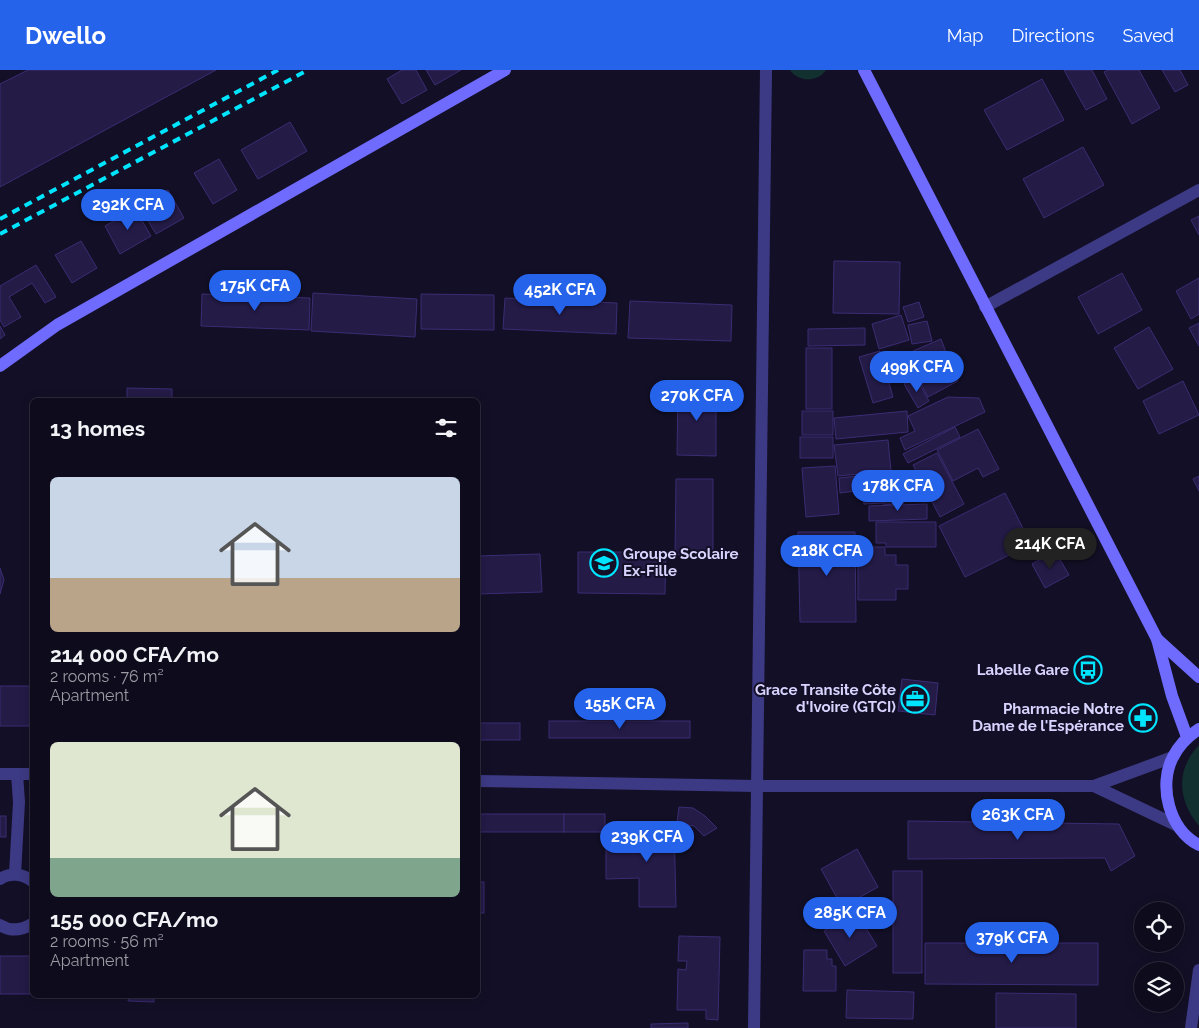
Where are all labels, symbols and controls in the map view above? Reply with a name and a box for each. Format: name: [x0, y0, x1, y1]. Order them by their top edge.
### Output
text: Dwello: [25, 21, 106, 50]
text: Map: [947, 25, 983, 46]
text: Directions: [1011, 25, 1095, 46]
text: Saved: [1123, 25, 1174, 46]
pin: 292K CFA: [76, 189, 180, 231]
text: 292K CFA: [92, 195, 164, 214]
pin: 175K CFA: [203, 270, 307, 312]
pin: 452K CFA: [508, 274, 612, 316]
text: 175K CFA: [220, 276, 290, 295]
text: 452K CFA: [524, 280, 596, 299]
pin: 499K CFA: [865, 350, 969, 393]
text: 499K CFA: [881, 357, 953, 376]
pin: 270K CFA: [645, 380, 749, 422]
text: 270K CFA: [661, 386, 733, 405]
icon: filters: [432, 414, 460, 442]
text: 13 homes: [50, 416, 145, 441]
pin: 178K CFA: [846, 470, 950, 512]
text: 178K CFA: [863, 476, 934, 495]
icon: home: [210, 509, 300, 599]
pin: 214K CFA: [998, 528, 1102, 570]
pin: 218K CFA: [775, 534, 879, 577]
text: 214K CFA: [1015, 534, 1085, 553]
text: 218K CFA: [791, 541, 863, 560]
place label: Groupe Scolaire Ex-Fille: [623, 545, 739, 580]
school or university icon: Groupe Scolaire Ex-Fille: [589, 548, 619, 578]
text: 214 000 CFA/mo: [50, 642, 219, 667]
bus stop icon: Labelle Gare: [1073, 655, 1103, 685]
place label: Labelle Gare: [977, 661, 1069, 679]
text: 2 rooms · 76 m²: [50, 667, 164, 686]
place label: Grace Transite Côte d'Ivoire (GTCI): [755, 681, 896, 716]
office icon: Grace Transite Côte d'Ivoire (GTCI): [900, 684, 930, 714]
text: Apartment: [50, 686, 129, 705]
pin: 155K CFA: [568, 688, 672, 730]
text: 155K CFA: [585, 694, 655, 713]
place label: Pharmacie Notre Dame de l'Espérance: [972, 700, 1124, 735]
pharmacy icon: Pharmacie Notre Dame de l'Espérance: [1128, 703, 1158, 733]
icon: home: [210, 774, 300, 864]
pin: 263K CFA: [966, 798, 1070, 841]
text: 263K CFA: [982, 805, 1054, 824]
pin: 239K CFA: [595, 820, 699, 863]
text: 239K CFA: [611, 827, 683, 846]
pin: 285K CFA: [798, 896, 902, 939]
map controls: [1134, 902, 1184, 1012]
button: locate: [1134, 902, 1184, 952]
text: 285K CFA: [814, 903, 886, 922]
text: 155 000 CFA/mo: [50, 907, 218, 932]
pin: 379K CFA: [960, 922, 1064, 964]
text: 379K CFA: [976, 928, 1048, 947]
text: 2 rooms · 56 m²: [50, 932, 164, 951]
text: Apartment: [50, 951, 129, 970]
button: layers: [1134, 962, 1184, 1012]

